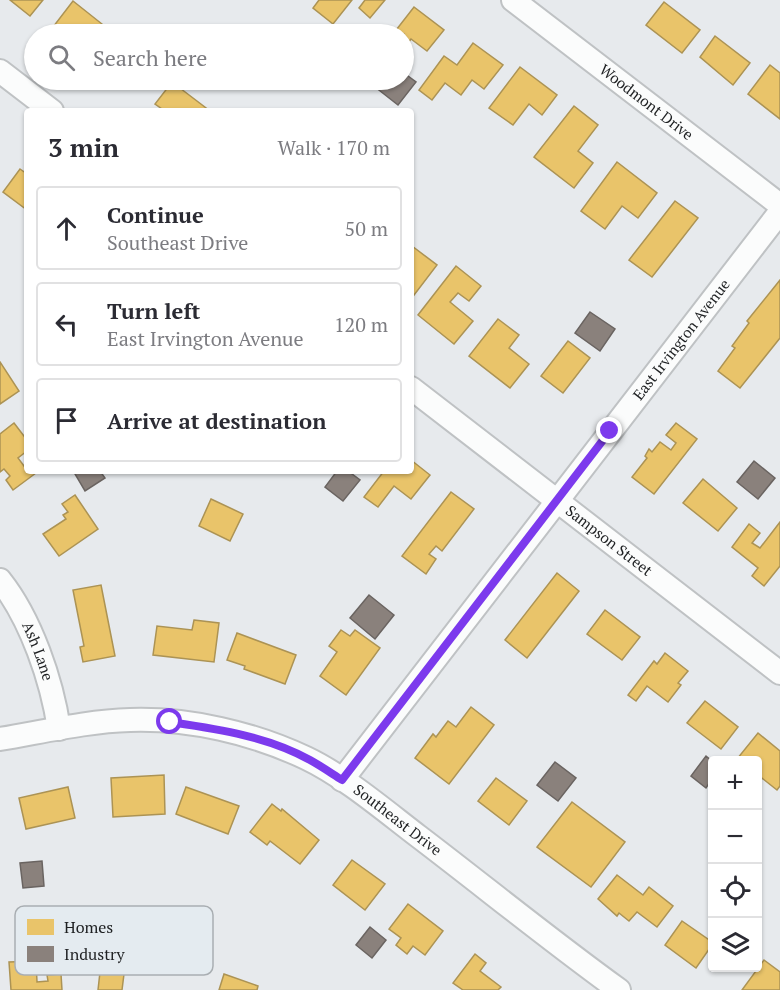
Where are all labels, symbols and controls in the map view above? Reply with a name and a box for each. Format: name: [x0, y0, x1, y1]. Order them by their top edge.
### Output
search box: [24, 24, 414, 90]
icon: search: [45, 41, 78, 74]
text: Search here: [93, 43, 207, 72]
street label: Woodmont Drive: [596, 59, 698, 144]
text: 3 min: [48, 130, 119, 164]
text: Walk · 170 m: [278, 134, 390, 161]
text: Continue: [107, 200, 204, 229]
icon: ahead: [50, 212, 83, 245]
text: 50 m: [345, 215, 388, 242]
text: Southeast Drive: [107, 229, 248, 256]
street label: East Irvington Avenue: [628, 275, 734, 404]
text: Turn left: [107, 296, 200, 325]
icon: left: [50, 308, 83, 341]
text: 120 m: [334, 311, 388, 338]
text: East Irvington Avenue: [107, 325, 304, 352]
icon: arrive: [50, 404, 83, 437]
text: Arrive at destination: [107, 406, 326, 435]
route end: [596, 417, 622, 443]
street label: Sampson Street: [562, 500, 657, 580]
street label: Ash Lane: [18, 618, 59, 683]
route start: [156, 708, 182, 734]
map controls: [708, 756, 762, 972]
button: +: [708, 756, 762, 810]
street label: Southeast Drive: [350, 779, 446, 860]
button: −: [708, 810, 762, 864]
button: locate: [708, 864, 762, 918]
legend: [15, 906, 213, 975]
text: Homes: [64, 916, 113, 938]
button: layers: [708, 918, 762, 972]
text: Industry: [64, 943, 125, 965]

